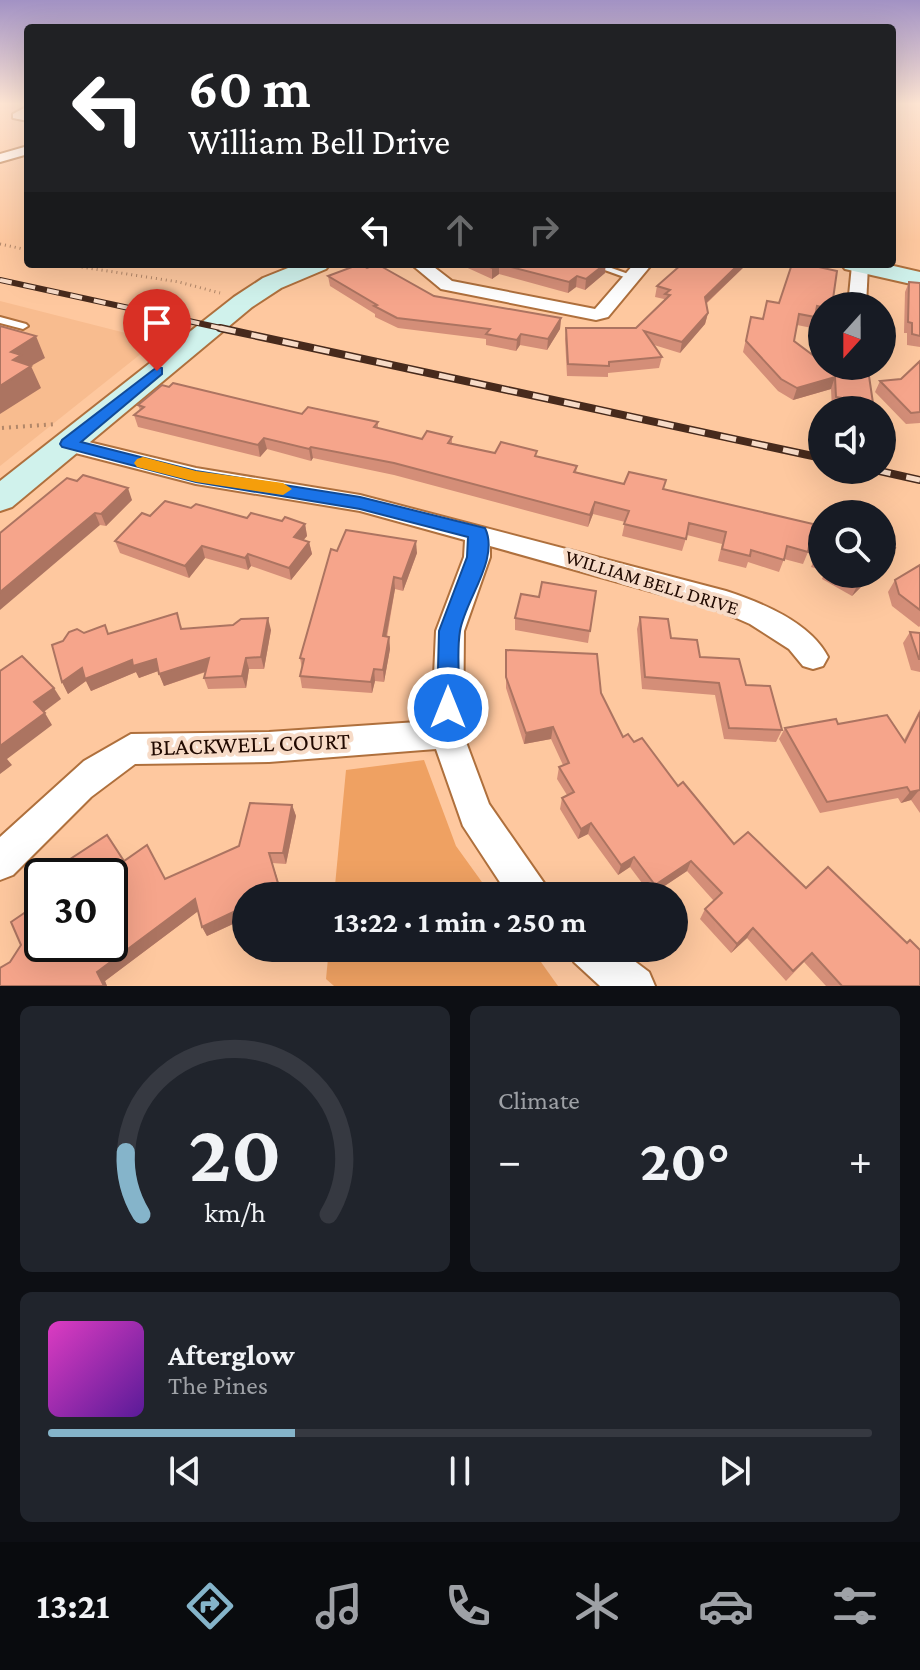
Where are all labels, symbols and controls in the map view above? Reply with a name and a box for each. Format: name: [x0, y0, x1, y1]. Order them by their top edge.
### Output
icon: left: [56, 56, 160, 160]
text: 60 m: [188, 57, 311, 119]
text: William Bell Drive: [188, 122, 450, 162]
icon: left: [354, 208, 398, 252]
icon: ahead: [438, 208, 482, 252]
icon: right: [522, 208, 566, 252]
pin: [123, 289, 191, 371]
north arrow: [808, 292, 896, 380]
map controls: [808, 292, 896, 588]
icon: arrive: [135, 301, 179, 345]
button: sound: [808, 396, 896, 484]
button: search: [808, 500, 896, 588]
street label: WILLIAM BELL DRIVE: [563, 545, 742, 619]
position arrow: [406, 666, 490, 750]
street label: BLACKWELL COURT: [149, 727, 351, 760]
speed limit sign: 30: [24, 858, 128, 962]
text: 13:22 · 1 min · 250 m: [334, 905, 586, 938]
text: Climate: [498, 1086, 580, 1115]
text: 20: [189, 1106, 281, 1199]
text: 20°: [640, 1126, 730, 1193]
text: −: [498, 1136, 521, 1184]
text: +: [849, 1136, 872, 1184]
text: km/h: [204, 1196, 266, 1228]
text: Afterglow: [168, 1338, 295, 1371]
text: The Pines: [168, 1371, 268, 1400]
icon: previous: [163, 1449, 207, 1493]
icon: pause: [438, 1449, 482, 1493]
icon: next: [713, 1449, 757, 1493]
icon: directions: [182, 1578, 238, 1634]
icon: music: [311, 1578, 367, 1634]
icon: phone: [440, 1578, 496, 1634]
icon: climate: [569, 1578, 625, 1634]
icon: car: [698, 1578, 754, 1634]
icon: filters: [827, 1578, 883, 1634]
text: 13:21: [37, 1586, 109, 1626]

